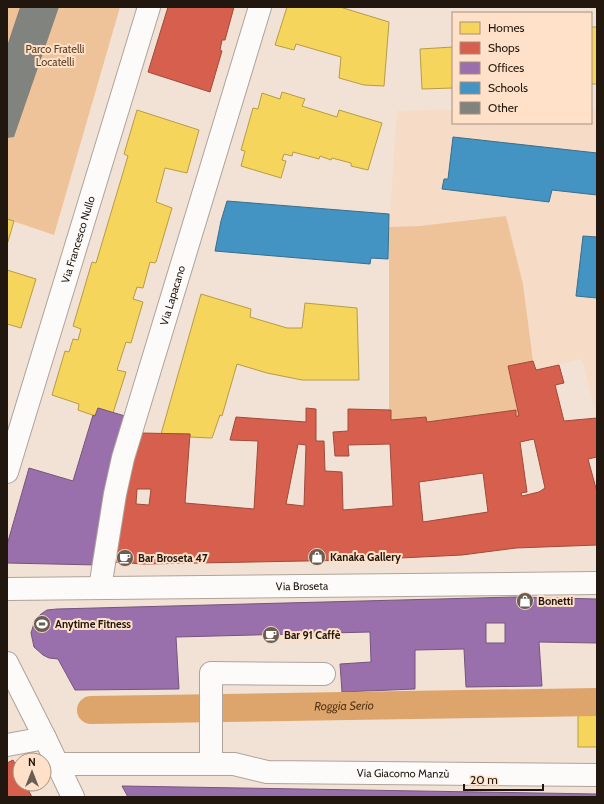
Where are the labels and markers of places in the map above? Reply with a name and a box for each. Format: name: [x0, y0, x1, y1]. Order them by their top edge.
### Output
shop icon: Kanaka Gallery: [307, 547, 327, 567]
cafe icon: Bar Broseta 47: [115, 548, 135, 568]
place label: Kanaka Gallery: [330, 550, 401, 564]
place label: Bar Broseta 47: [138, 551, 208, 565]
shop icon: Bonetti: [515, 591, 535, 611]
place label: Bonetti: [538, 594, 573, 608]
sports icon: Anytime Fitness: [32, 614, 52, 634]
place label: Anytime Fitness: [55, 617, 131, 631]
cafe icon: Bar 91 Caffè: [261, 625, 281, 645]
place label: Bar 91 Caffè: [284, 628, 341, 642]

